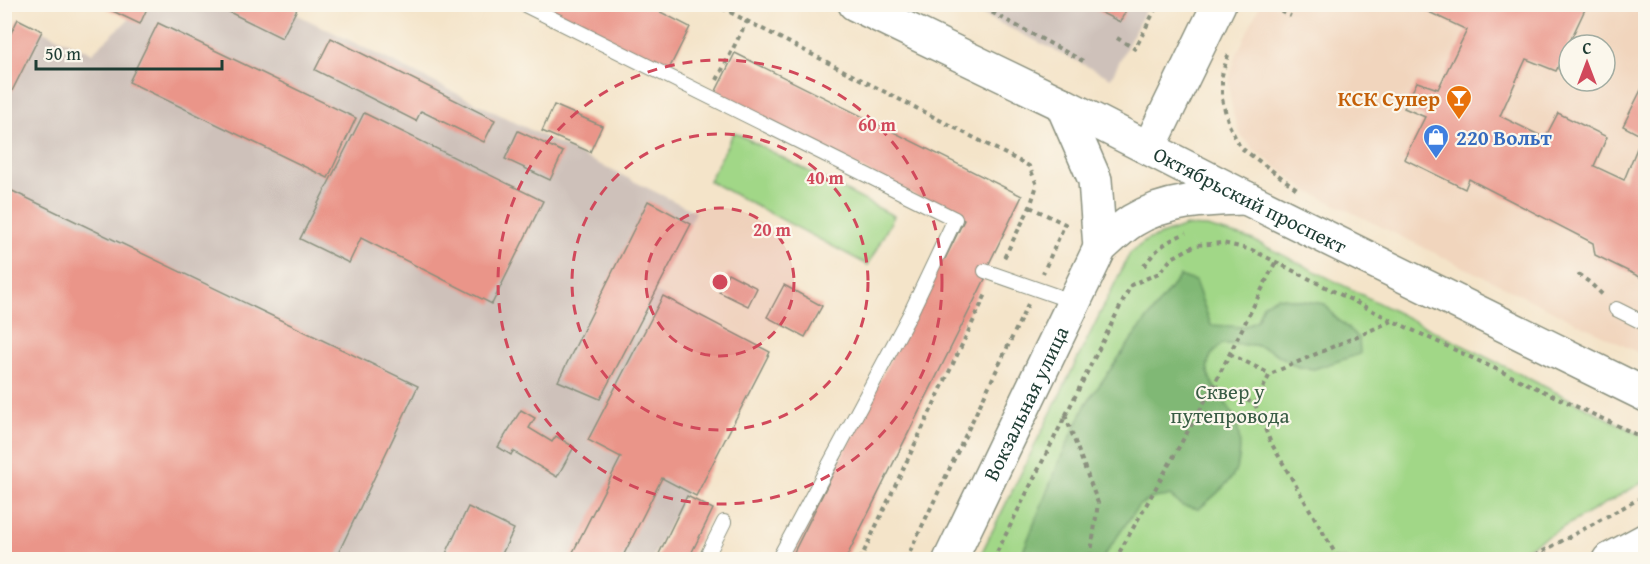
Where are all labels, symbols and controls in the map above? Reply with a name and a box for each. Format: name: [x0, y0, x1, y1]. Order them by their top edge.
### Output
scale bar: [36, 33, 222, 71]
north arrow: [1557, 33, 1617, 93]
text: С: [1582, 36, 1592, 60]
text: 50 m: [45, 40, 81, 67]
place label: КСК Супер: [1338, 83, 1440, 114]
bar icon: КСК Супер: [1444, 83, 1474, 121]
text: 60 m: [858, 111, 897, 138]
shop icon: 220 Вольт: [1421, 122, 1451, 160]
place label: 220 Вольт: [1456, 122, 1552, 153]
street label: Октябрьский проспект: [1148, 138, 1352, 261]
text: 40 m: [806, 164, 845, 191]
text: 20 m: [753, 216, 792, 243]
centre of rings: [710, 272, 730, 292]
street label: Вокзальная улица: [975, 321, 1076, 486]
park label: Сквер у путепровода: [1171, 376, 1289, 431]

